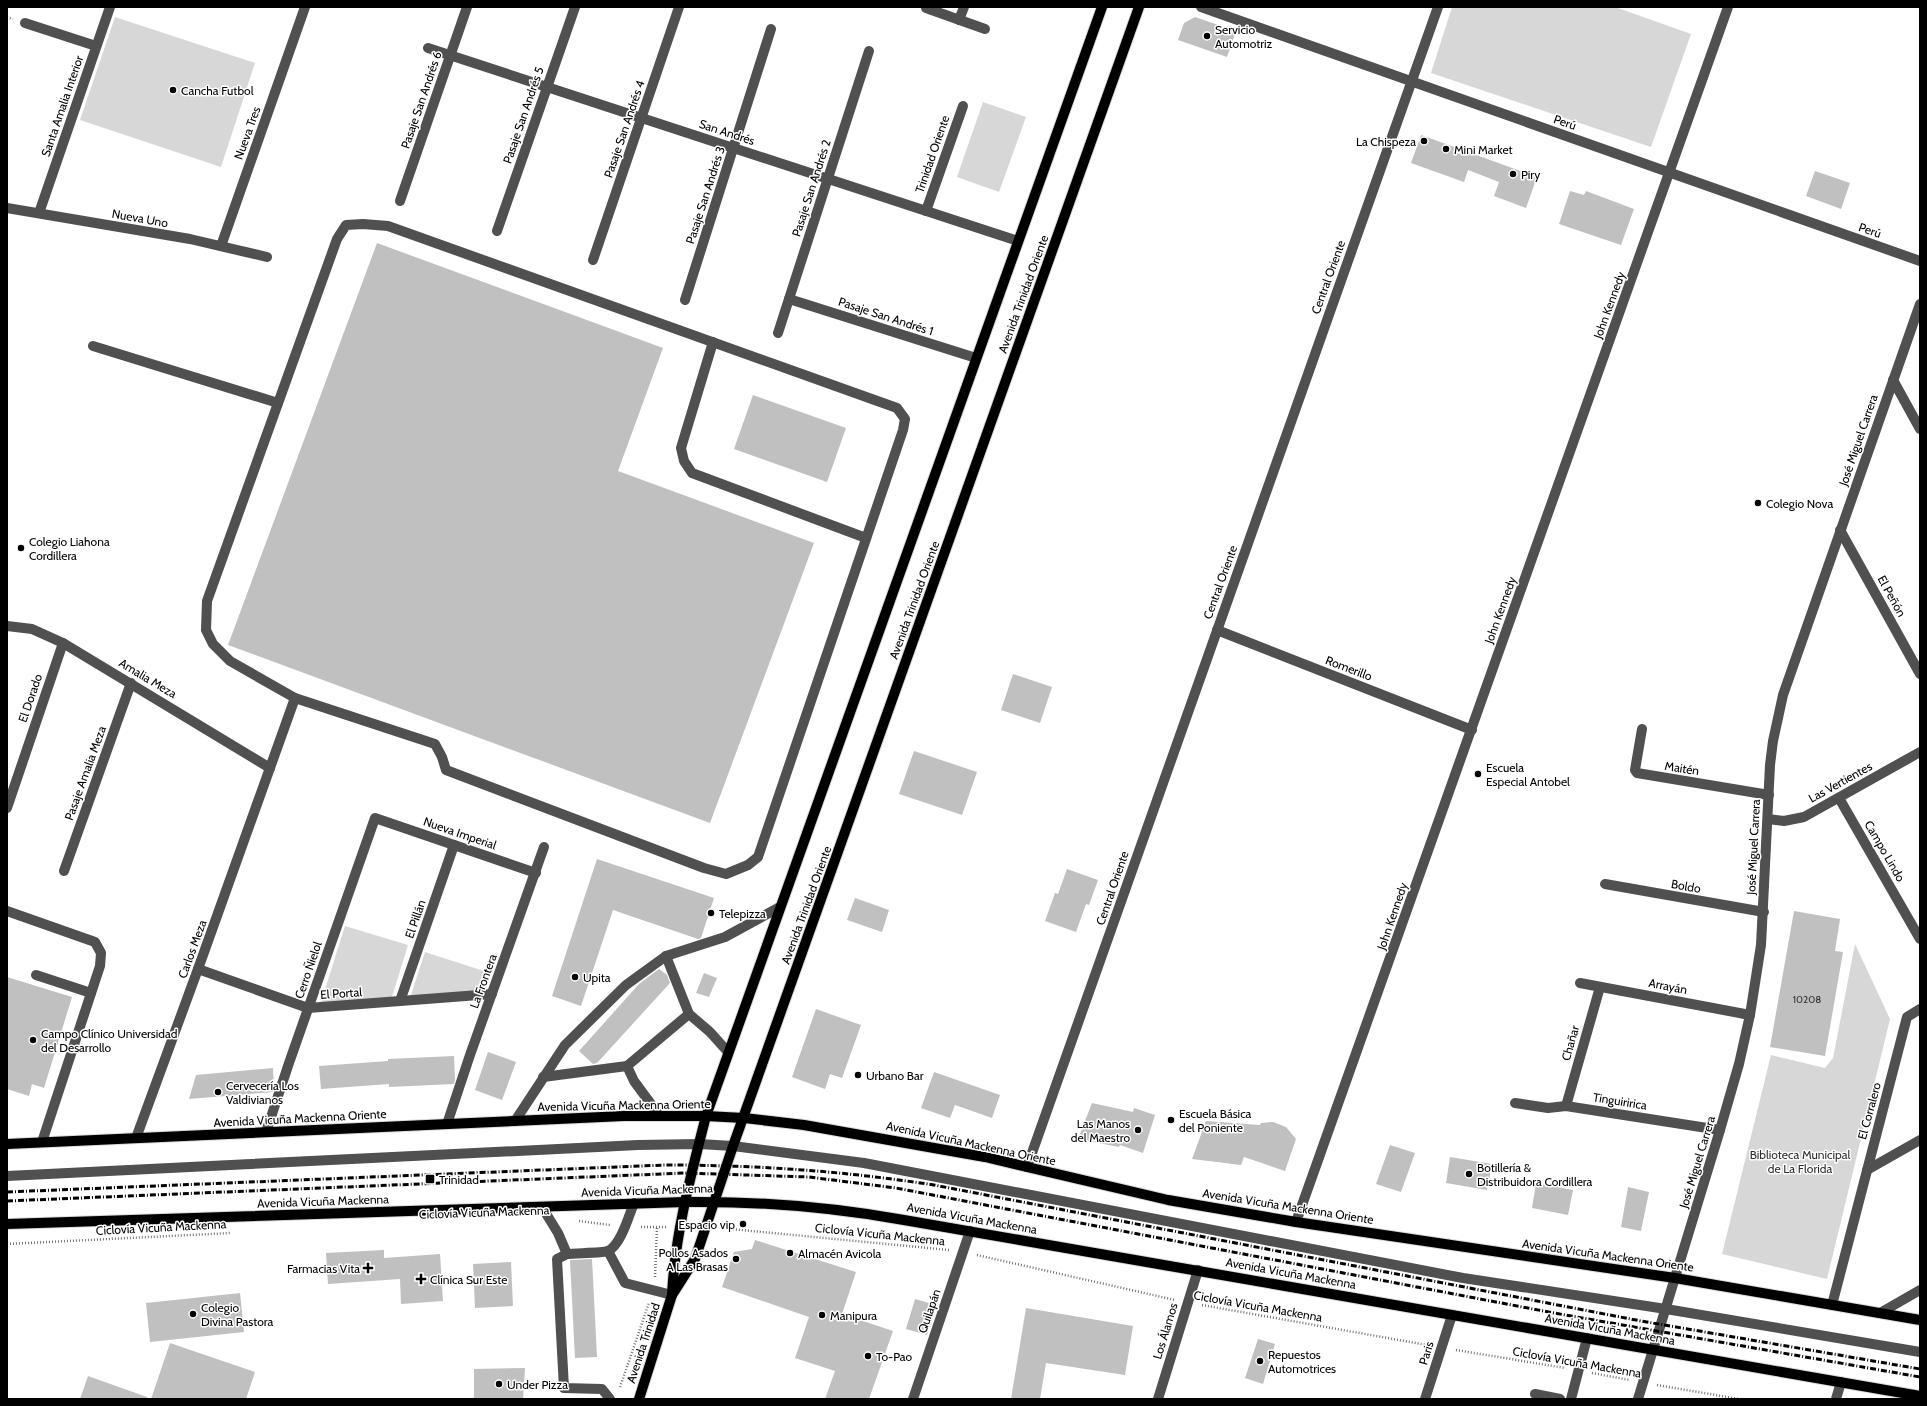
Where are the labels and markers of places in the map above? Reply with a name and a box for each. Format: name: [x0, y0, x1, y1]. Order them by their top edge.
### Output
place label: Servicio Automotriz: [1215, 22, 1273, 51]
marker: Servicio Automotriz: [1202, 31, 1212, 41]
place label: Cancha Futbol: [181, 83, 254, 98]
marker: Cancha Futbol: [168, 85, 178, 95]
place label: La Chispeza: [1356, 134, 1416, 149]
marker: La Chispeza: [1419, 136, 1429, 146]
place label: Mini Market: [1454, 142, 1513, 157]
marker: Mini Market: [1441, 144, 1451, 154]
place label: Piry: [1521, 167, 1540, 182]
marker: Piry: [1508, 169, 1518, 179]
place label: Colegio Nova: [1766, 496, 1833, 511]
marker: Colegio Nova: [1753, 498, 1763, 508]
place label: Colegio Liahona Cordillera: [29, 534, 110, 563]
marker: Colegio Liahona Cordillera: [16, 543, 26, 553]
place label: Escuela Especial Antobel: [1486, 760, 1570, 789]
marker: Escuela Especial Antobel: [1473, 769, 1483, 779]
place label: Telepizza: [719, 906, 766, 921]
marker: Telepizza: [706, 908, 716, 918]
place label: Upita: [583, 970, 611, 985]
marker: Upita: [570, 972, 580, 982]
place label: Campo Clínico Universidad del Desarrollo: [41, 1026, 177, 1055]
marker: Campo Clínico Universidad del Desarrollo: [28, 1035, 38, 1045]
place label: Urbano Bar: [866, 1068, 924, 1083]
marker: Urbano Bar: [853, 1070, 863, 1080]
place label: Cervecería Los Valdivianos: [226, 1078, 299, 1107]
marker: Cervecería Los Valdivianos: [213, 1087, 223, 1097]
place label: Escuela Básica del Poniente: [1179, 1106, 1252, 1135]
marker: Escuela Básica del Poniente: [1166, 1115, 1176, 1125]
place label: Las Manos del Maestro: [1071, 1116, 1130, 1145]
marker: Las Manos del Maestro: [1133, 1125, 1143, 1135]
place label: Botillería & Distribuidora Cordillera: [1477, 1160, 1593, 1189]
marker: Botillería & Distribuidora Cordillera: [1464, 1169, 1474, 1179]
place label: Trinidad: [439, 1172, 479, 1187]
marker: Trinidad: [424, 1173, 436, 1185]
place label: Espacio vip: [679, 1217, 735, 1232]
marker: Espacio vip: [738, 1219, 748, 1229]
place label: Pollos Asados A Las Brasas: [658, 1245, 728, 1274]
place label: Almacén Avicola: [798, 1246, 882, 1261]
marker: Almacén Avicola: [785, 1248, 795, 1258]
marker: Pollos Asados A Las Brasas: [731, 1254, 741, 1264]
place label: Farmacias Vita: [287, 1261, 360, 1276]
marker: Farmacias Vita: [363, 1263, 373, 1273]
place label: Clínica Sur Este: [430, 1272, 507, 1287]
marker: Clínica Sur Este: [415, 1273, 427, 1285]
place label: Colegio Divina Pastora: [201, 1300, 274, 1329]
place label: Manipura: [830, 1308, 877, 1323]
marker: Colegio Divina Pastora: [188, 1309, 198, 1319]
marker: Manipura: [817, 1310, 827, 1320]
place label: Repuestos Automotrices: [1268, 1347, 1336, 1376]
place label: To-Pao: [876, 1349, 913, 1364]
marker: To-Pao: [863, 1351, 873, 1361]
marker: Repuestos Automotrices: [1255, 1356, 1265, 1366]
place label: Under Pizza: [507, 1377, 568, 1392]
marker: Under Pizza: [494, 1379, 504, 1389]

